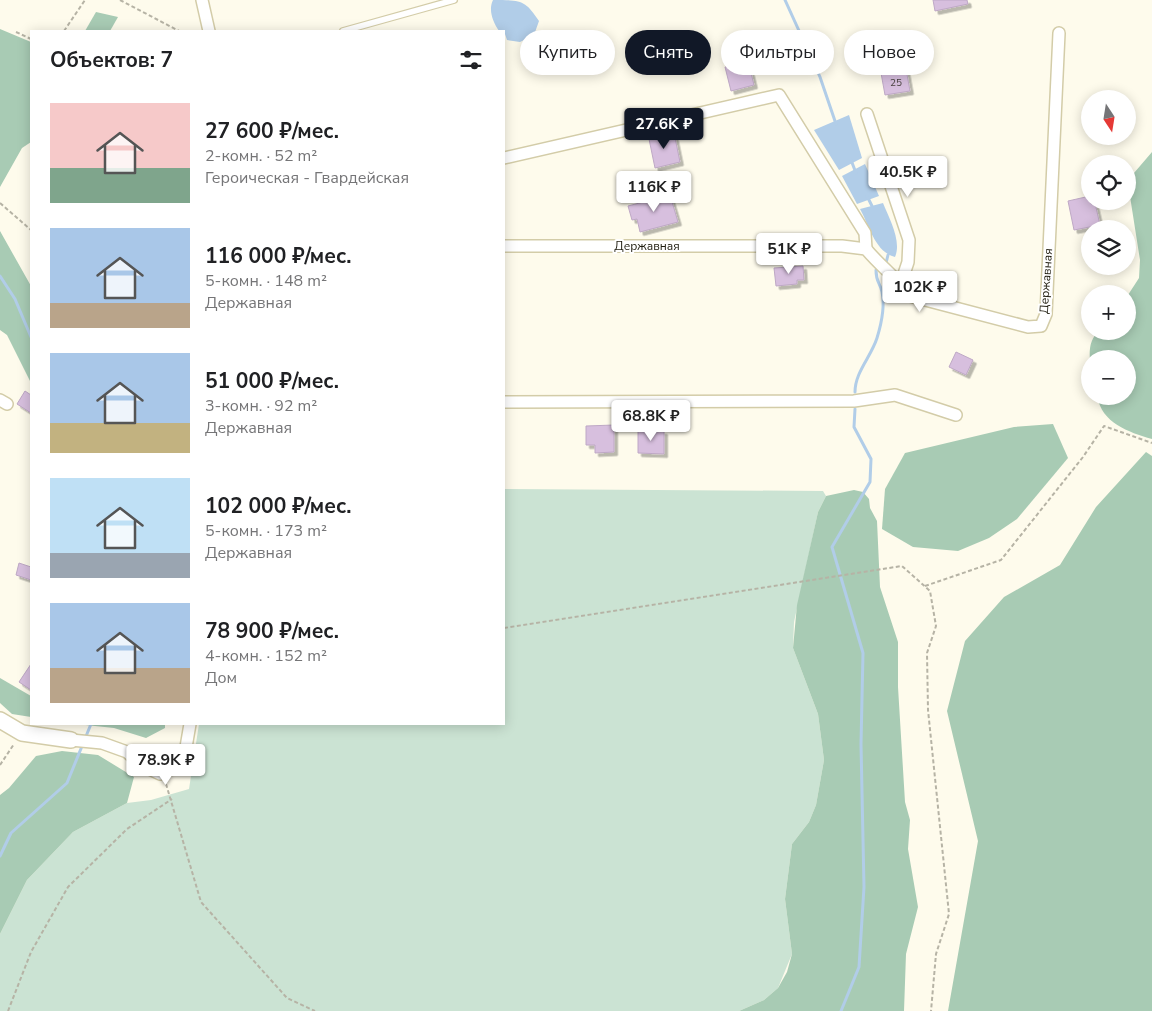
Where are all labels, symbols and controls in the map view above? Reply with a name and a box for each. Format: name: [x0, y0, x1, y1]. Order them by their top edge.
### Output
chip: Купить: [520, 30, 615, 75]
chip: Снять: [625, 30, 711, 75]
chip: Фильтры: [721, 30, 834, 75]
chip: Новое: [844, 30, 934, 75]
text: Объектов: 7: [50, 46, 173, 74]
icon: filters: [457, 46, 485, 74]
house number: 25: [890, 76, 902, 90]
north arrow: [1081, 90, 1136, 145]
map controls: [1081, 90, 1136, 405]
pin: 27.6K ₽: [618, 108, 710, 150]
text: 27.6K ₽: [635, 113, 693, 135]
text: 27 600 ₽/мес.: [205, 117, 339, 145]
icon: home: [90, 123, 150, 183]
text: 2-комн. · 52 m²: [205, 145, 317, 167]
button: locate: [1081, 155, 1136, 210]
pin: 40.5K ₽: [862, 156, 954, 198]
text: 40.5K ₽: [879, 161, 937, 183]
text: Героическая - Гвардейская: [205, 167, 409, 189]
pin: 116K ₽: [613, 170, 695, 213]
text: 116K ₽: [627, 176, 681, 198]
button: layers: [1081, 220, 1136, 275]
pin: 51K ₽: [754, 232, 824, 275]
street label: Державная: [614, 238, 680, 254]
text: 51K ₽: [767, 238, 811, 260]
text: 116 000 ₽/мес.: [205, 242, 352, 270]
icon: home: [90, 248, 150, 308]
street label: Державная: [1036, 248, 1056, 314]
text: 5-комн. · 148 m²: [205, 270, 327, 292]
pin: 102K ₽: [879, 270, 961, 313]
text: 102K ₽: [893, 276, 947, 298]
button: +: [1081, 285, 1136, 340]
text: Державная: [205, 292, 292, 314]
button: −: [1081, 350, 1136, 405]
text: 51 000 ₽/мес.: [205, 367, 339, 395]
icon: home: [90, 373, 150, 433]
text: 3-комн. · 92 m²: [205, 395, 317, 417]
pin: 68.8K ₽: [605, 400, 697, 442]
text: 68.8K ₽: [622, 405, 680, 427]
text: Державная: [205, 417, 292, 439]
text: 102 000 ₽/мес.: [205, 492, 352, 520]
icon: home: [90, 498, 150, 558]
text: 5-комн. · 173 m²: [205, 520, 327, 542]
text: Державная: [205, 542, 292, 564]
text: 78 900 ₽/мес.: [205, 617, 339, 645]
icon: home: [90, 623, 150, 683]
text: 4-комн. · 152 m²: [205, 645, 327, 667]
text: Дом: [205, 667, 237, 689]
pin: 78.9K ₽: [120, 744, 212, 786]
text: 78.9K ₽: [137, 749, 195, 771]

